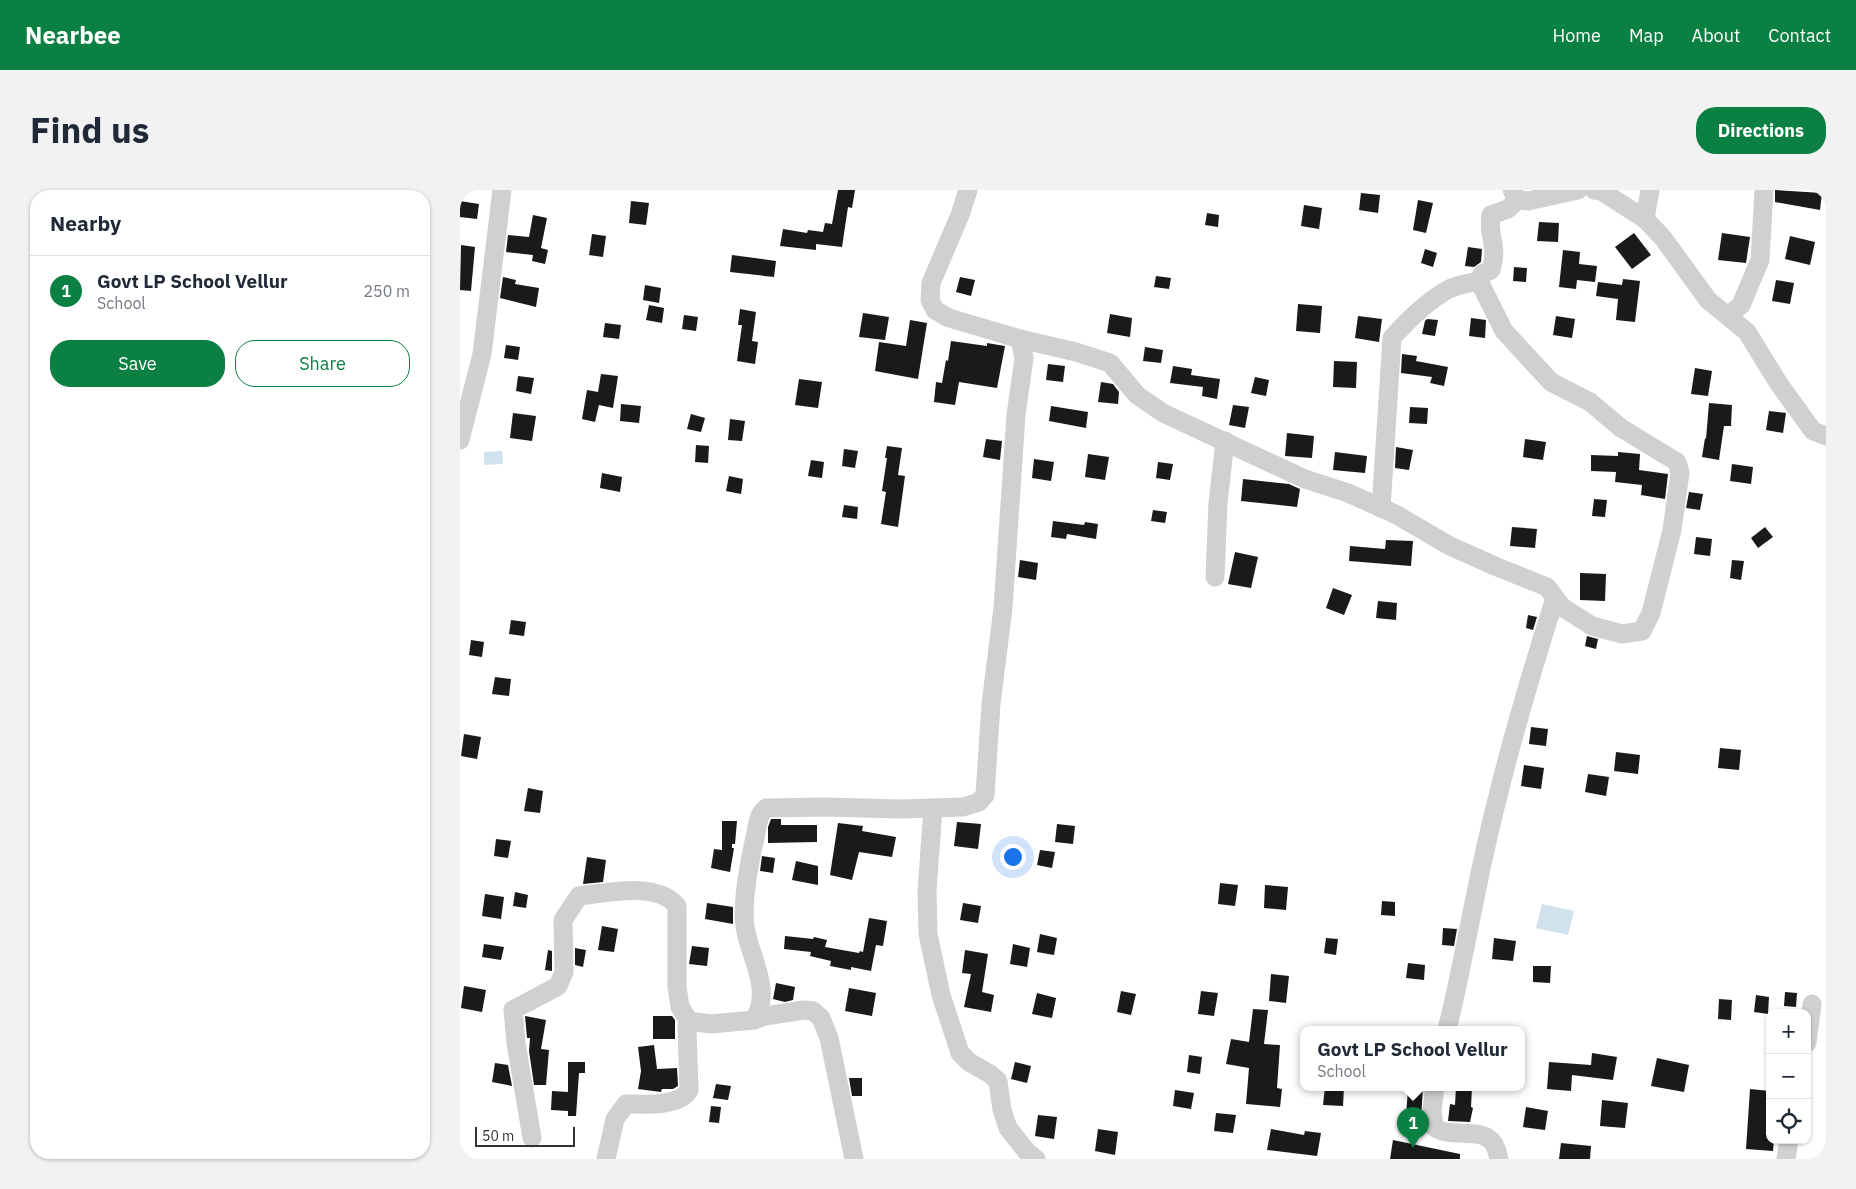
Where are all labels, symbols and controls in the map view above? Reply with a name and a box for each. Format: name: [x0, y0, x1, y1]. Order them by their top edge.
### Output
text: Nearbee: [25, 19, 121, 51]
text: Home: [1553, 24, 1601, 47]
text: Map: [1629, 24, 1664, 47]
text: About: [1692, 24, 1740, 47]
text: Contact: [1768, 24, 1831, 47]
text: Find us: [30, 107, 149, 153]
button: Directions: [1696, 107, 1826, 154]
text: Nearby: [50, 209, 121, 237]
text: Govt LP School Vellur: [97, 269, 288, 293]
text: 1: [61, 281, 71, 301]
text: 250 m: [363, 281, 410, 301]
text: School: [97, 293, 146, 313]
button: Save: [50, 340, 225, 387]
button: Share: [235, 340, 410, 387]
your location: [1000, 844, 1026, 870]
map controls: [1766, 1009, 1811, 1144]
button: +: [1766, 1009, 1811, 1054]
popup: [1300, 1026, 1525, 1091]
text: Govt LP School Vellur: [1317, 1037, 1508, 1061]
button: −: [1766, 1054, 1811, 1099]
text: School: [1317, 1061, 1366, 1081]
button: locate: [1766, 1099, 1811, 1144]
pin: 1: [1397, 1107, 1429, 1148]
scale bar: [475, 1124, 575, 1147]
text: 50 m: [482, 1127, 514, 1145]

